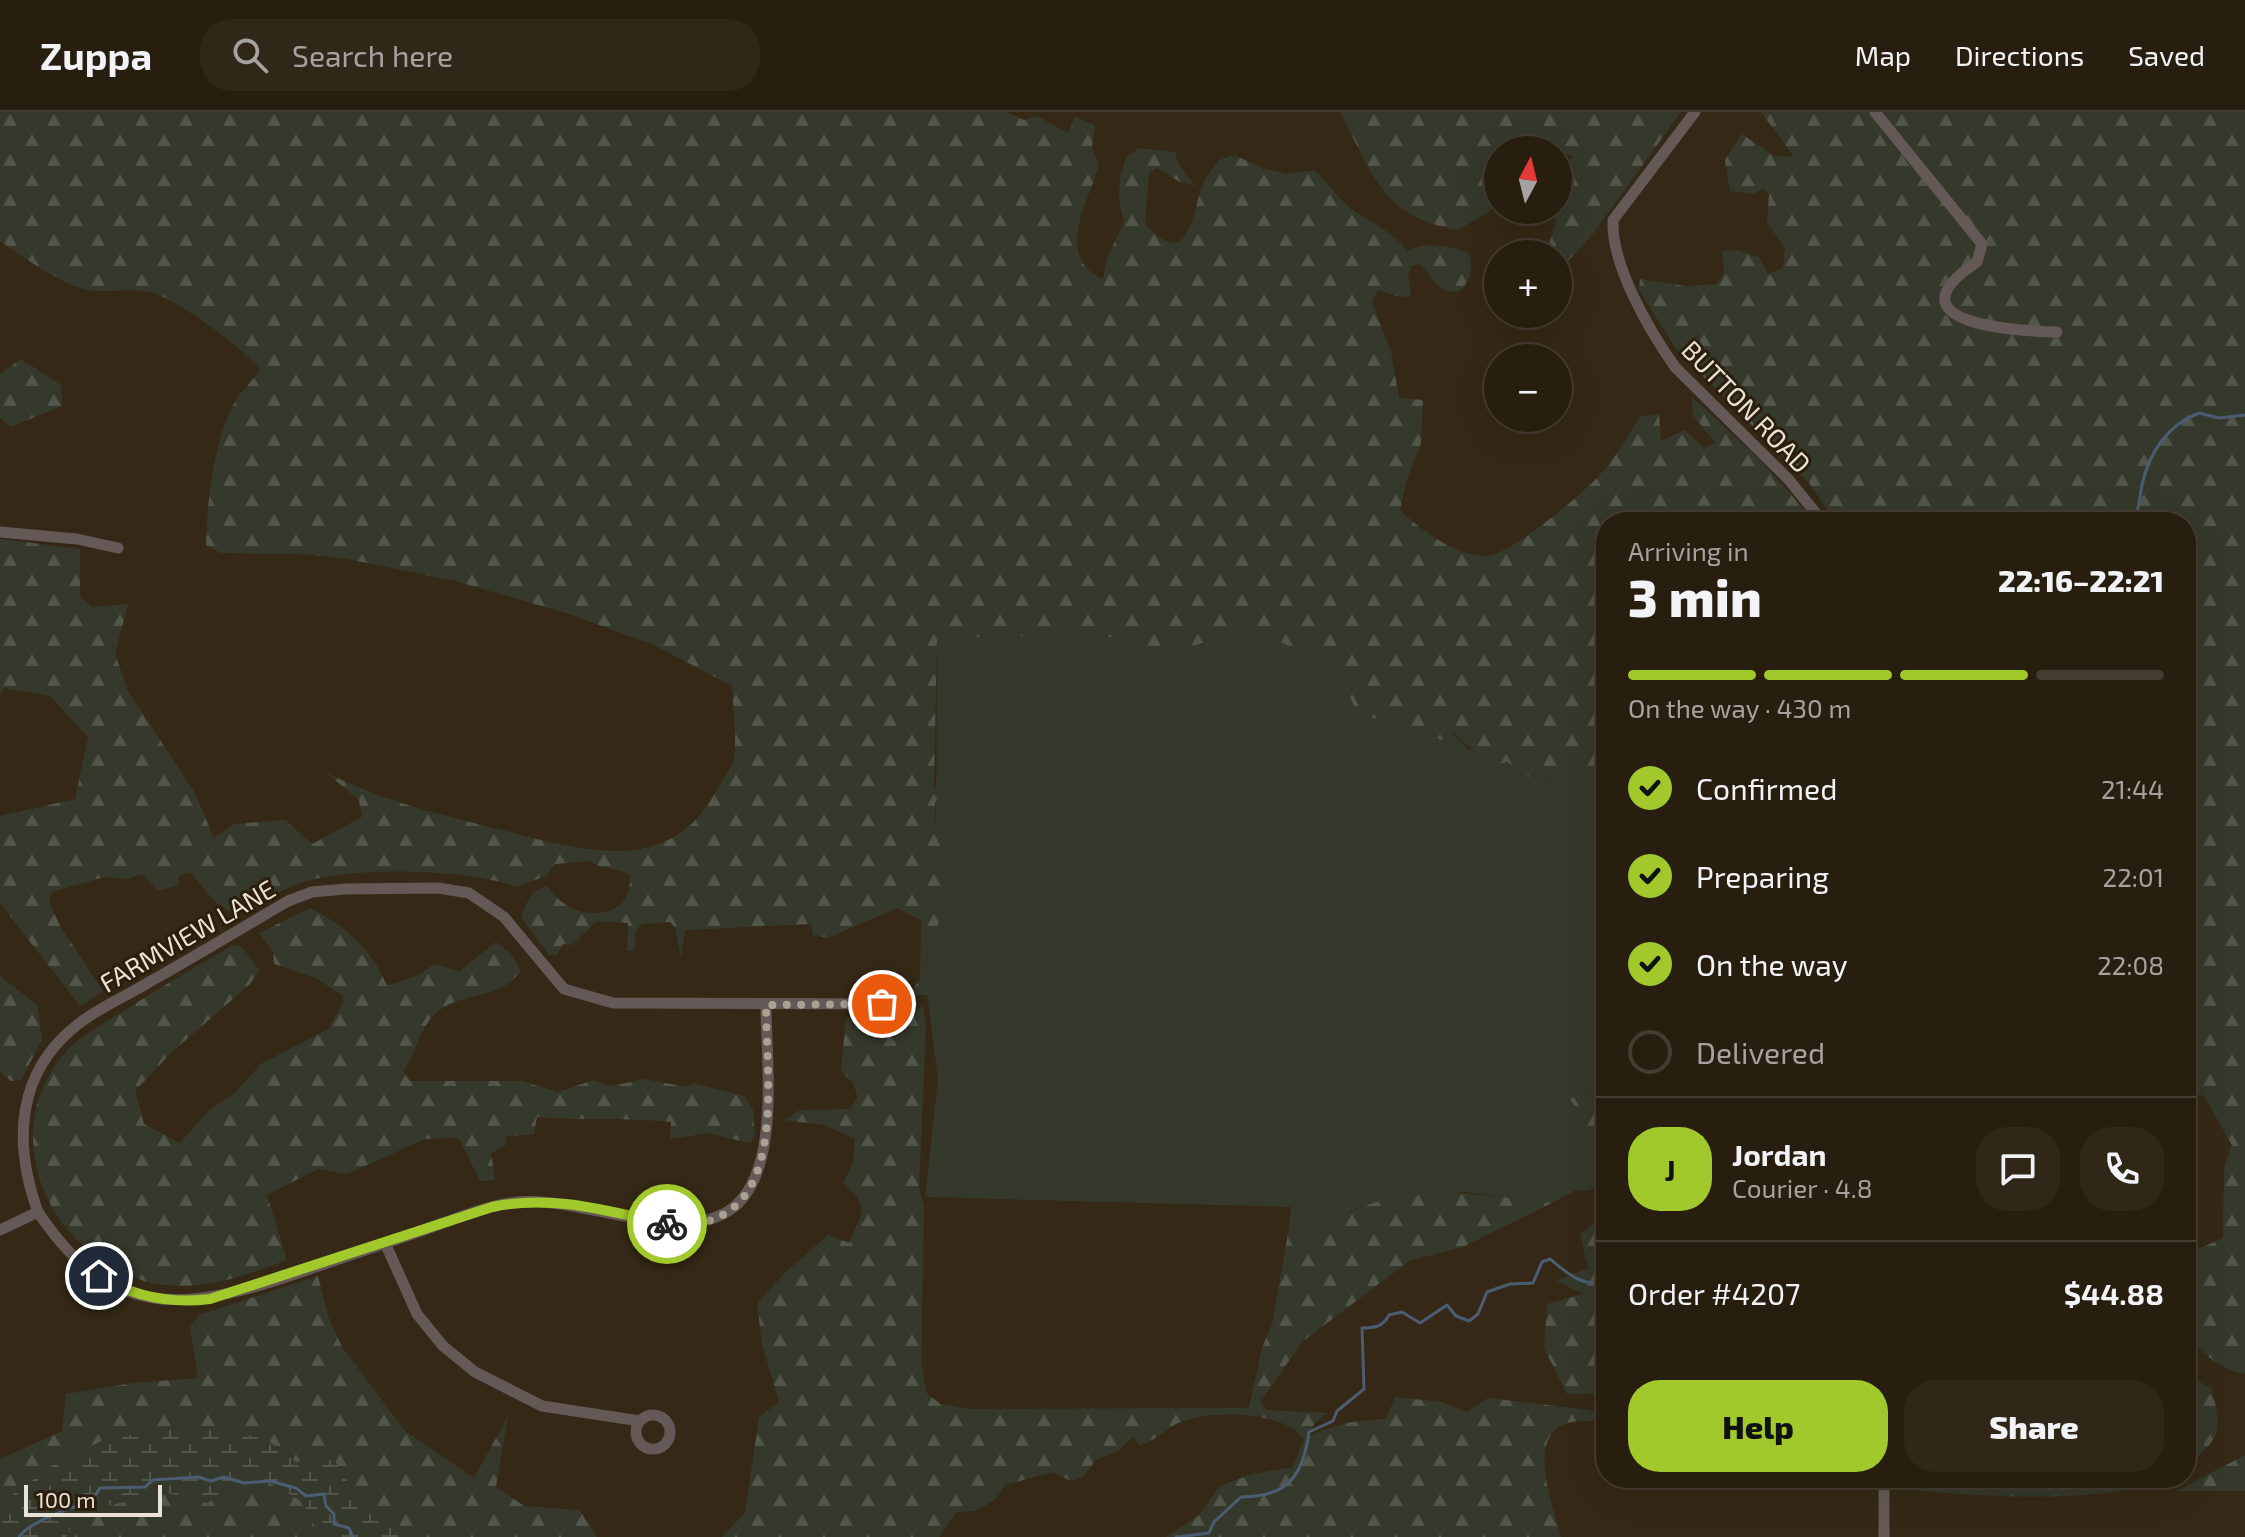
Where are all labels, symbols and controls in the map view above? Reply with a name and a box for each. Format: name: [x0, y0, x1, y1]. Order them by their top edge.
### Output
search box: [200, 19, 760, 91]
text: Zuppa: [40, 32, 152, 78]
icon: search: [228, 33, 272, 77]
text: Search here: [292, 37, 453, 73]
text: Map: [1855, 38, 1911, 72]
text: Directions: [1955, 38, 2084, 72]
text: Saved: [2128, 38, 2205, 72]
north arrow: [1484, 136, 1572, 224]
map controls: [1484, 136, 1572, 432]
button: +: [1484, 240, 1572, 328]
street label: BUTTON ROAD: [1676, 334, 1818, 478]
button: −: [1484, 344, 1572, 432]
text: Arriving in: [1628, 535, 1749, 566]
text: 22:16–22:21: [1998, 562, 2164, 598]
text: 3 min: [1628, 565, 1762, 627]
text: On the way · 430 m: [1628, 692, 1851, 723]
icon: check: [1628, 766, 1672, 810]
text: Confirmed: [1696, 770, 1837, 806]
text: 21:44: [2101, 773, 2164, 804]
icon: check: [1628, 854, 1672, 898]
text: Preparing: [1696, 858, 1829, 894]
text: 22:01: [2103, 861, 2164, 892]
street label: FARMVIEW LANE: [94, 872, 280, 998]
icon: check: [1628, 942, 1672, 986]
text: On the way: [1696, 946, 1848, 982]
text: 22:08: [2097, 949, 2164, 980]
pin: [848, 970, 916, 1038]
icon: bag: [860, 982, 904, 1026]
text: Delivered: [1696, 1034, 1825, 1070]
button: chat: [1976, 1127, 2060, 1211]
button: phone: [2080, 1127, 2164, 1211]
text: Jordan: [1732, 1136, 1827, 1172]
text: J: [1664, 1151, 1676, 1187]
text: Courier · 4.8: [1732, 1172, 1873, 1203]
courier: [627, 1184, 707, 1264]
icon: bike: [645, 1202, 689, 1246]
pin: [65, 1242, 133, 1310]
icon: home: [77, 1254, 121, 1298]
text: Order #4207: [1628, 1275, 1800, 1311]
text: $44.88: [2064, 1275, 2164, 1311]
button: Help: [1628, 1380, 1888, 1472]
button: Share: [1904, 1380, 2164, 1472]
scale bar: [24, 1481, 162, 1517]
text: 100 m: [36, 1486, 95, 1512]

